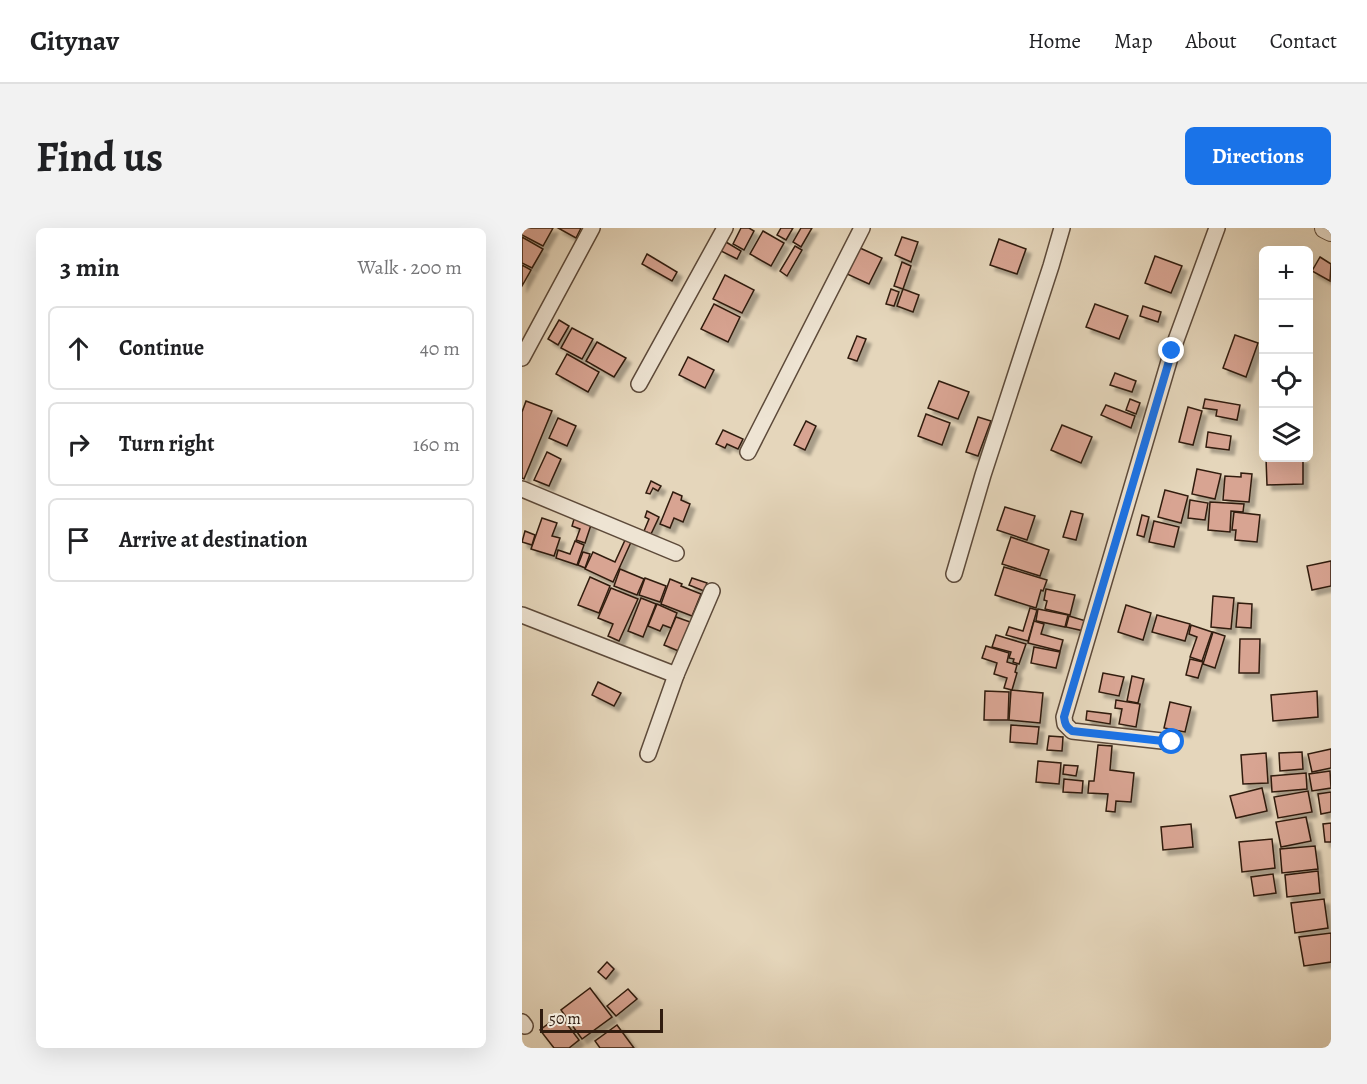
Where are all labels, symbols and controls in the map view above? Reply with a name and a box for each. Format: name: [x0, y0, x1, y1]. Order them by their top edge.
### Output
text: Citynav: [30, 22, 119, 60]
text: Home: [1028, 27, 1081, 55]
text: Map: [1114, 27, 1152, 55]
text: About: [1185, 27, 1237, 55]
text: Contact: [1270, 27, 1337, 55]
button: Directions: [1185, 127, 1331, 185]
text: Find us: [36, 128, 163, 185]
map controls: [1259, 246, 1313, 462]
button: +: [1259, 246, 1313, 300]
text: 3 min: [60, 250, 120, 285]
text: Walk · 200 m: [358, 254, 462, 281]
button: −: [1259, 300, 1313, 354]
icon: ahead: [62, 332, 95, 365]
text: Continue: [119, 333, 204, 363]
text: 40 m: [420, 335, 460, 362]
route end: [1158, 337, 1184, 363]
button: locate: [1259, 354, 1313, 408]
button: layers: [1259, 408, 1313, 462]
icon: right: [62, 428, 95, 461]
text: Turn right: [119, 429, 215, 459]
text: 160 m: [413, 431, 460, 458]
icon: arrive: [62, 524, 95, 557]
text: Arrive at destination: [119, 525, 308, 555]
route start: [1158, 728, 1184, 754]
scale bar: [540, 1006, 663, 1034]
text: 50 m: [549, 1008, 581, 1030]

